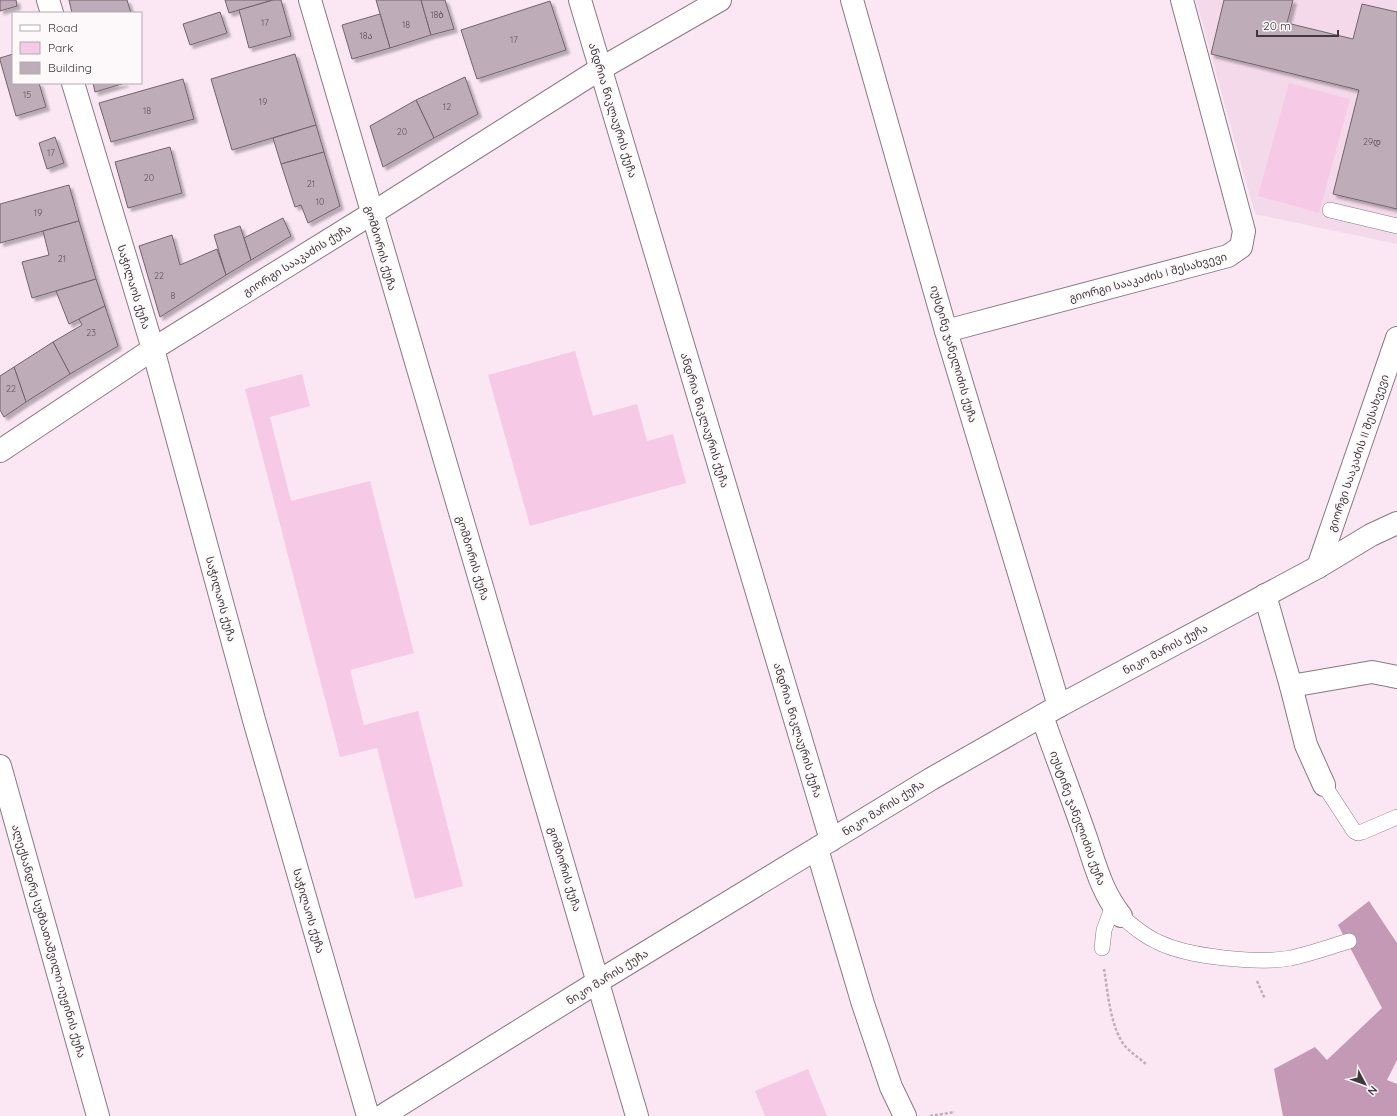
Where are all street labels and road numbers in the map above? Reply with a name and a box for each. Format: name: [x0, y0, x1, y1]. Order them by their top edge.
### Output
street label: ანდრია წიკლაურის ქუჩა: [586, 41, 640, 179]
street label: გომბორის ქუჩა: [362, 204, 400, 292]
street label: გიორგი სააკაძის ქუჩა: [240, 221, 354, 299]
street label: საჭილაოს ქუჩა: [115, 243, 153, 331]
street label: გიორგი სააკაძის I შესახვევი: [1068, 249, 1228, 305]
street label: იუსტინე ჯანელიძის ქუჩა: [928, 284, 980, 424]
street label: ანდრია წიკლაურის ქუჩა: [678, 351, 732, 489]
street label: გიორგი სააკაძის II შესახვევი: [1324, 372, 1392, 534]
street label: გომბორის ქუჩა: [453, 514, 493, 602]
street label: საჭილაოს ქუჩა: [203, 555, 239, 643]
street label: ნიკო მარის ქუჩა: [1120, 621, 1210, 677]
street label: ანდრია წიკლაურის ქუჩა: [771, 661, 825, 799]
street label: იუსტინე ჯანელიძის ქუჩა: [1047, 749, 1109, 887]
street label: ნიკო მარის ქუჩა: [839, 777, 927, 839]
street label: ალექსანდრე სუმბათაშვილი-იუჟინის ქუჩა: [9, 823, 89, 1059]
street label: გომბორის ქუჩა: [545, 825, 585, 913]
street label: საჭილაოს ქუჩა: [290, 867, 328, 955]
street label: ნიკო მარის ქუჩა: [563, 946, 651, 1008]

